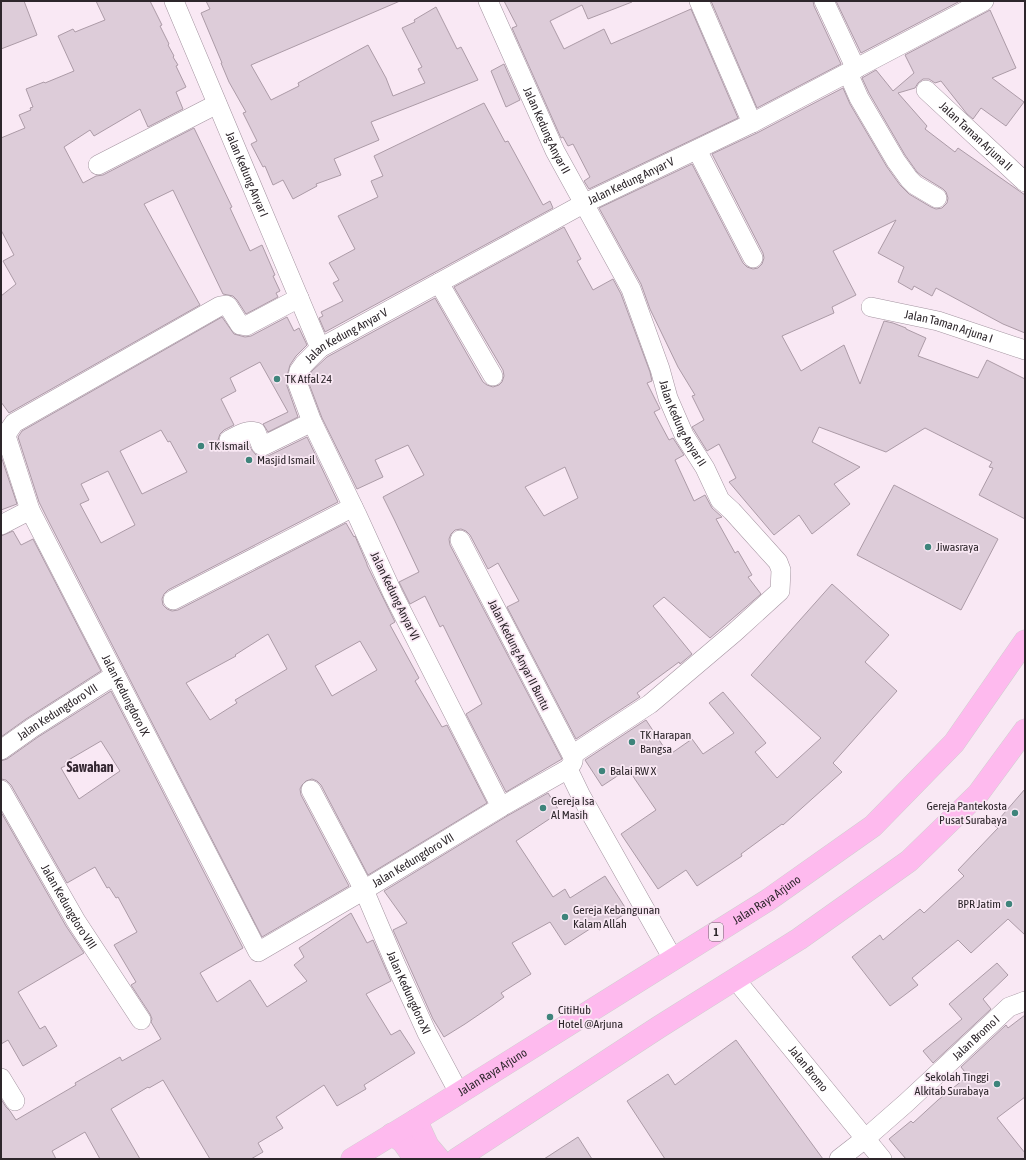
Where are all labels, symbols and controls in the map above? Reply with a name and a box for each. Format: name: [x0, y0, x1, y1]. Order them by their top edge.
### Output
street label: Jalan Kedung Anyar II: [520, 85, 573, 176]
street label: Jalan Taman Arjuna II: [936, 99, 1015, 174]
street label: Jalan Kedung Anyar I: [223, 129, 271, 219]
street label: Jalan Kedung Anyar V: [585, 154, 676, 208]
street label: Jalan Kedung Anyar V: [302, 305, 390, 366]
street label: Jalan Taman Arjuna I: [903, 307, 995, 346]
place label: TK Atfal 24: [285, 372, 332, 386]
marker: TK Atfal 24: [272, 374, 282, 384]
street label: Jalan Kedung Anyar II: [656, 379, 709, 469]
place label: TK Ismail: [209, 439, 250, 453]
marker: TK Ismail: [196, 441, 206, 451]
place label: Masjid Ismail: [257, 453, 316, 467]
marker: Masjid Ismail: [244, 455, 254, 465]
place label: Jiwasraya: [936, 540, 979, 554]
marker: Jiwasraya: [923, 542, 933, 552]
street label: Jalan Kedung Anyar VI: [367, 549, 423, 643]
street label: Jalan Kedung Anyar II Buntu: [485, 597, 553, 713]
street label: Jalan Kedungdoro IX: [99, 652, 153, 739]
street label: Jalan Kedungdoro VII: [14, 681, 100, 743]
place label: TK Harapan Bangsa: [640, 728, 691, 756]
marker: TK Harapan Bangsa: [627, 737, 637, 747]
district label: Sawahan: [66, 759, 114, 775]
place label: Balai RW X: [610, 764, 657, 778]
marker: Balai RW X: [597, 766, 607, 776]
place label: Gereja Isa Al Masih: [551, 794, 595, 822]
place label: Gereja Pantekosta Pusat Surabaya: [926, 799, 1007, 827]
marker: Gereja Isa Al Masih: [538, 803, 548, 813]
marker: Gereja Pantekosta Pusat Surabaya: [1010, 808, 1020, 818]
street label: Jalan Kedungdoro VII: [370, 830, 456, 890]
street label: Jalan Kedungdoro VIII: [38, 862, 100, 952]
street label: Jalan Raya Arjuno: [730, 872, 804, 927]
place label: BPR Jatim: [958, 897, 1001, 911]
marker: BPR Jatim: [1004, 899, 1014, 909]
place label: Gereja Kebangunan Kalam Allah: [573, 903, 660, 931]
marker: Gereja Kebangunan Kalam Allah: [560, 912, 570, 922]
road number: 1: [709, 923, 723, 941]
street label: Jalan Kedungdoro XI: [384, 949, 434, 1036]
place label: CitiHub Hotel @Arjuna: [558, 1003, 623, 1031]
marker: CitiHub Hotel @Arjuna: [545, 1012, 555, 1022]
street label: Jalan Bromo I: [949, 1012, 1003, 1063]
street label: Jalan Bromo: [786, 1043, 831, 1095]
street label: Jalan Raya Arjuno: [455, 1045, 530, 1099]
place label: Sekolah Tinggi Alkitab Surabaya: [915, 1070, 989, 1098]
marker: Sekolah Tinggi Alkitab Surabaya: [992, 1079, 1002, 1089]

